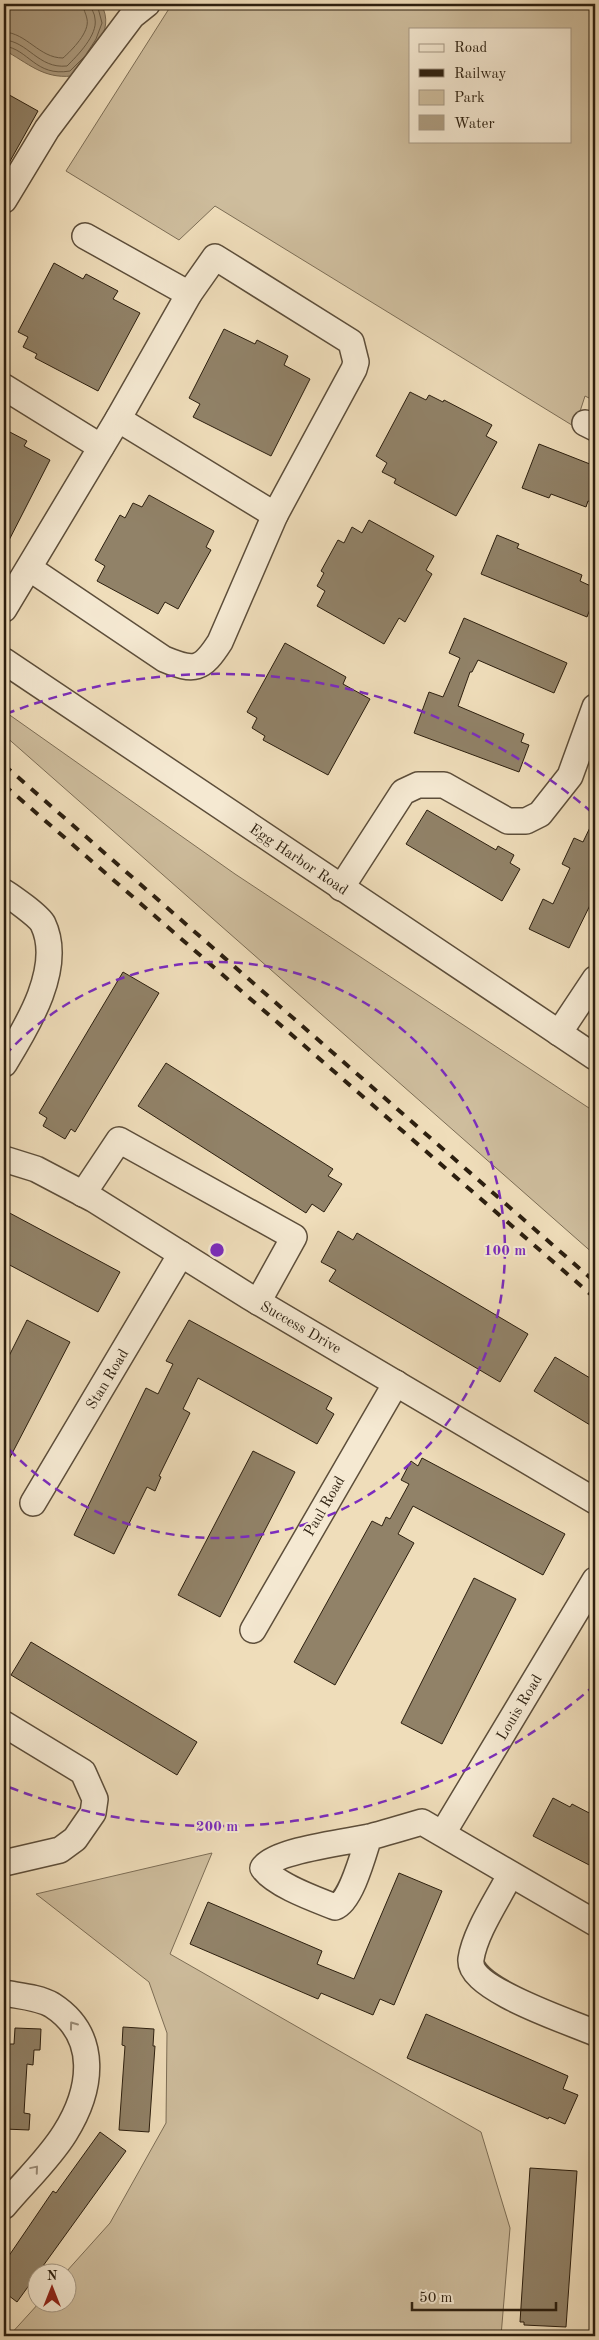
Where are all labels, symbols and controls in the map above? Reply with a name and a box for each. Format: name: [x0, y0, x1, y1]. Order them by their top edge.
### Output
legend: [409, 28, 572, 142]
text: Road: [454, 41, 488, 56]
text: Railway: [454, 67, 507, 82]
text: Park: [454, 91, 485, 106]
text: Water: [454, 117, 495, 132]
street label: Egg Harbor Road: [246, 822, 350, 899]
centre of rings: [208, 1241, 226, 1259]
text: 100 m: [484, 1244, 526, 1259]
street label: Success Drive: [257, 1299, 343, 1357]
street label: Stan Road: [84, 1347, 132, 1413]
street label: Paul Road: [302, 1474, 349, 1539]
street label: Louis Road: [495, 1672, 546, 1743]
text: 200 m: [196, 1820, 238, 1835]
one-way arrow: [70, 2021, 79, 2031]
one-way arrow: [30, 2165, 39, 2174]
north arrow: [28, 2262, 78, 2312]
text: N: [47, 2269, 58, 2283]
scale bar: [412, 2280, 555, 2312]
text: 50 m: [419, 2291, 453, 2306]

